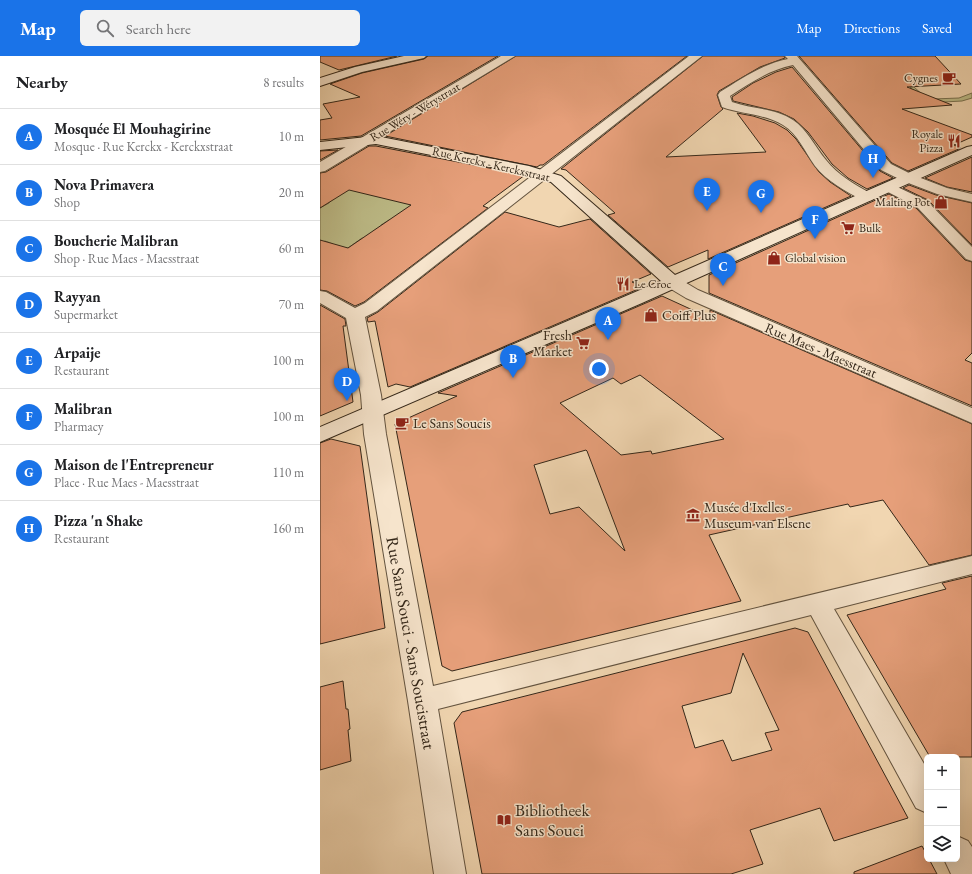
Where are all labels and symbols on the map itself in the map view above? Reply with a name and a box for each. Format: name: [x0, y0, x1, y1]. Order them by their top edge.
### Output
place label: Cygnes: [904, 70, 938, 86]
cafe icon: Cygnes: [941, 70, 957, 86]
street label: Rue Wéry - Wérystraat: [367, 79, 463, 145]
place label: Royale Pizza: [911, 126, 943, 156]
restaurant icon: Royale Pizza: [946, 133, 962, 149]
street label: Rue Kerckx - Kerckxstraat: [431, 143, 552, 185]
pin: H: [860, 145, 886, 178]
pin: E: [694, 178, 720, 211]
pin: G: [748, 180, 774, 213]
place label: Malting Pot: [875, 194, 930, 210]
shop icon: Malting Pot: [933, 194, 949, 210]
pin: F: [802, 206, 828, 239]
supermarket icon: Bulk: [840, 220, 856, 236]
place label: Bulk: [859, 220, 881, 236]
shop icon: Global vision: [766, 250, 782, 266]
place label: Global vision: [785, 250, 847, 266]
pin: C: [710, 253, 736, 286]
restaurant icon: Le Croc: [615, 276, 631, 292]
place label: Le Croc: [634, 276, 672, 292]
place label: Coiff Plus: [662, 306, 717, 324]
pin: A: [595, 307, 621, 340]
shop icon: Coiff Plus: [643, 307, 659, 323]
street label: Rue Maes - Maesstraat: [762, 318, 880, 382]
place label: Fresh Market: [533, 326, 573, 360]
supermarket icon: Fresh Market: [575, 335, 591, 351]
pin: B: [500, 345, 526, 378]
your location: [589, 359, 609, 379]
pin: D: [334, 368, 360, 401]
place label: Le Sans Soucis: [413, 414, 491, 432]
cafe icon: Le Sans Soucis: [394, 415, 410, 431]
place label: Musée d'Ixelles - Museum van Elsene: [704, 498, 811, 532]
museum icon: Musée d'Ixelles - Museum van Elsene: [685, 507, 701, 523]
street label: Rue Sans Souci - Sans Soucistraat: [381, 535, 441, 752]
place label: Bibliotheek Sans Souci: [515, 799, 590, 841]
library icon: Bibliotheek Sans Souci: [496, 812, 512, 828]

